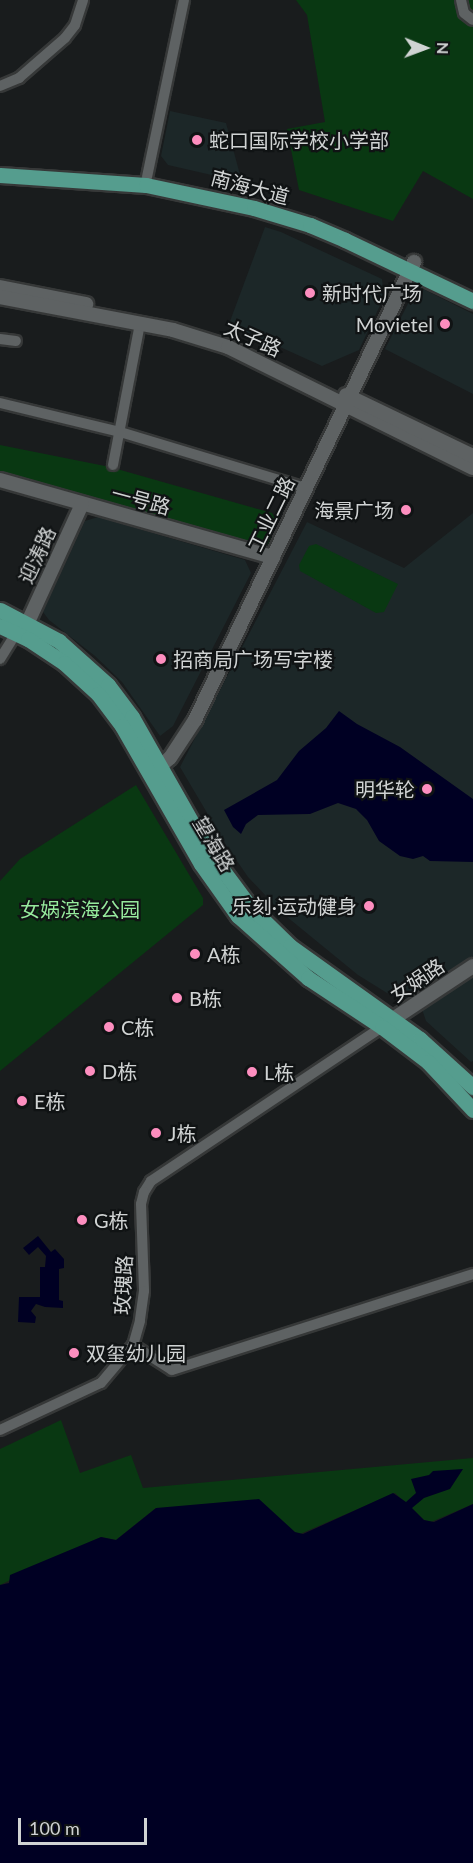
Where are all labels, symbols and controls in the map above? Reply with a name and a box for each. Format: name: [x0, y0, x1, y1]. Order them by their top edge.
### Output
north arrow: [395, 18, 455, 78]
text: N: [434, 42, 453, 55]
place label: 蛇口国际学校小学部: [209, 128, 389, 152]
marker: 蛇口国际学校小学部: [190, 133, 204, 147]
street label: 南海大道: [208, 165, 292, 209]
place label: 新时代广场: [322, 281, 422, 305]
marker: 新时代广场: [303, 286, 317, 300]
place label: Movietel: [356, 312, 433, 336]
street label: 太子路: [221, 315, 285, 361]
marker: Movietel: [438, 317, 452, 331]
street label: 工业二路: [243, 473, 299, 555]
street label: 一号路: [109, 481, 173, 519]
place label: 海景广场: [314, 498, 394, 522]
marker: 海景广场: [399, 503, 413, 517]
street label: 迎涛路: [13, 523, 61, 587]
place label: 招商局广场写字楼: [173, 647, 333, 671]
marker: 招商局广场写字楼: [154, 652, 168, 666]
place label: 明华轮: [355, 777, 415, 801]
marker: 明华轮: [420, 782, 434, 796]
street label: 望海路: [188, 812, 240, 876]
place label: 乐刻·运动健身: [232, 894, 357, 918]
park label: 女娲滨海公园: [20, 897, 140, 921]
marker: 乐刻·运动健身: [362, 899, 376, 913]
place label: A栋: [207, 942, 241, 966]
marker: A栋: [188, 947, 202, 961]
street label: 女娲路: [385, 953, 449, 1007]
place label: B栋: [189, 986, 222, 1010]
marker: B栋: [170, 991, 184, 1005]
place label: C栋: [121, 1015, 154, 1039]
marker: C栋: [102, 1020, 116, 1034]
place label: D栋: [102, 1059, 137, 1083]
place label: L栋: [264, 1060, 294, 1084]
marker: D栋: [83, 1064, 97, 1078]
marker: L栋: [245, 1065, 259, 1079]
place label: E栋: [34, 1089, 66, 1113]
marker: E栋: [15, 1094, 29, 1108]
place label: J栋: [168, 1121, 196, 1145]
marker: J栋: [149, 1126, 163, 1140]
place label: G栋: [94, 1208, 129, 1232]
marker: G栋: [75, 1213, 89, 1227]
street label: 玫瑰路: [109, 1254, 137, 1316]
place label: 双玺幼儿园: [86, 1341, 186, 1365]
marker: 双玺幼儿园: [67, 1346, 81, 1360]
scale bar: [21, 1806, 150, 1844]
text: 100 m: [29, 1817, 80, 1839]

